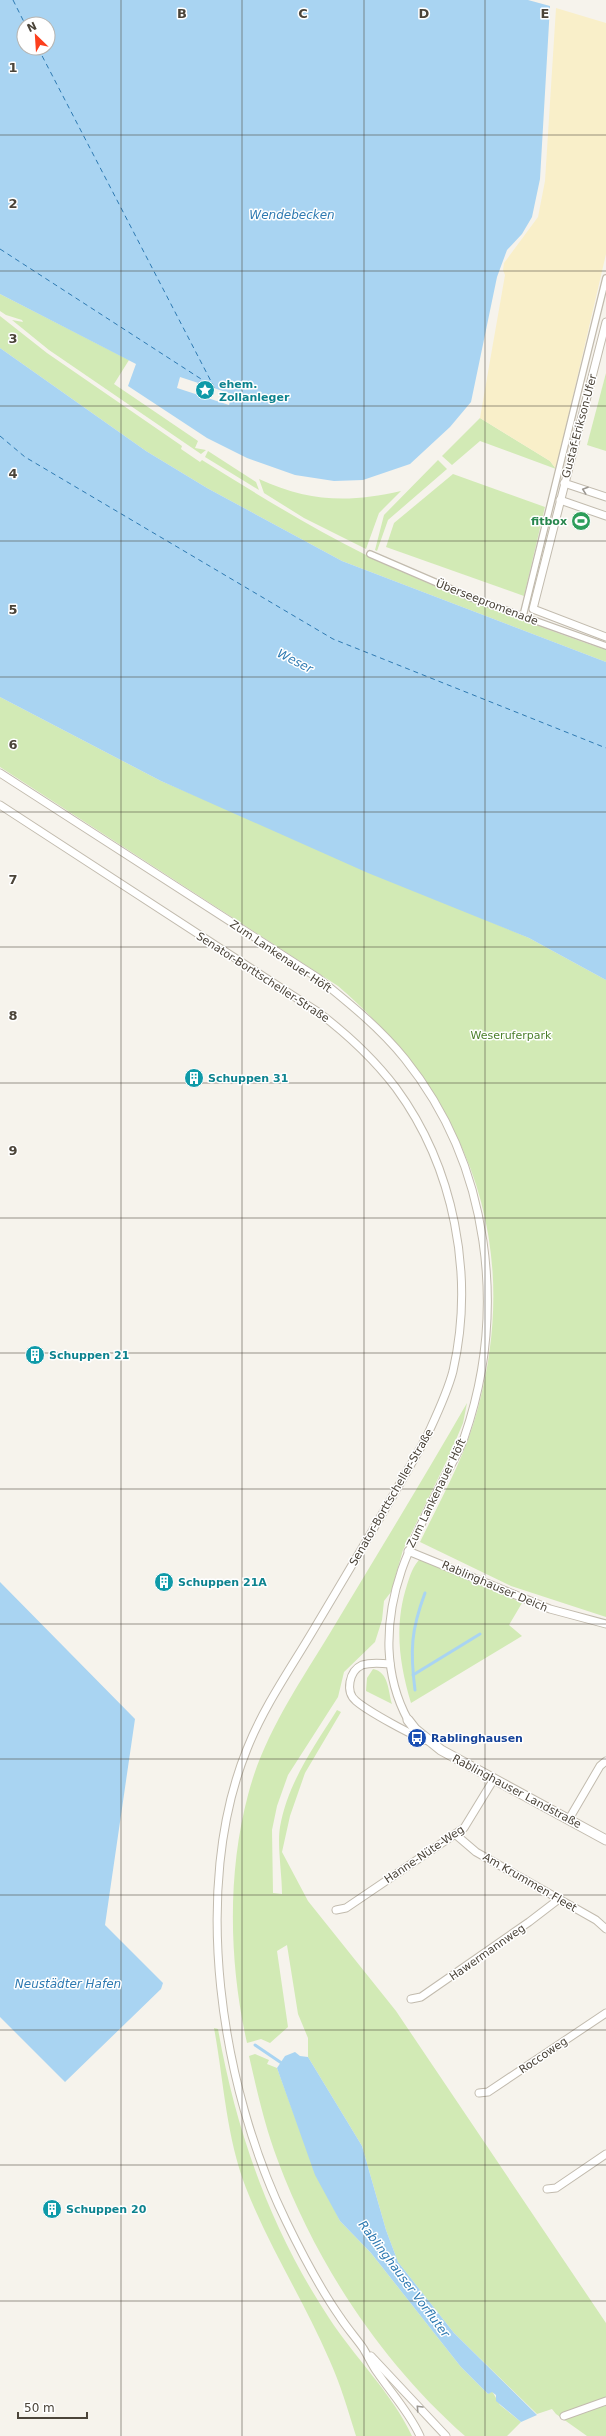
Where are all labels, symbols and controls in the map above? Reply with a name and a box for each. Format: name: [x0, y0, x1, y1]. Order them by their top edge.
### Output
text: B: [177, 6, 187, 21]
text: C: [298, 6, 308, 21]
text: D: [419, 6, 430, 21]
text: E: [541, 6, 549, 21]
north arrow: [16, 16, 56, 56]
text: N: [25, 20, 39, 35]
text: 1: [8, 60, 18, 75]
text: 2: [8, 196, 18, 211]
water label: Wendebecken: [249, 208, 335, 222]
text: 3: [8, 331, 18, 346]
street label: Gustaf-Erikson-Ufer: [559, 372, 600, 480]
place label: ehem. Zollanleger: [219, 378, 290, 404]
place icon: ehem. Zollanleger: [194, 379, 216, 401]
text: 4: [8, 466, 18, 481]
one-way arrow: [582, 486, 589, 495]
sports icon: fitbox: [570, 510, 592, 532]
place label: fitbox: [531, 515, 567, 528]
street label: Überseepromenade: [434, 577, 540, 628]
text: 5: [8, 602, 18, 617]
water label: Weser: [275, 646, 316, 676]
text: 6: [8, 737, 18, 752]
text: 7: [8, 872, 18, 887]
street label: Zum Lankenauer Höft: [227, 918, 335, 996]
street label: Senator-Borttscheller-Straße: [194, 930, 332, 1025]
text: 8: [8, 1008, 18, 1023]
park label: Weseruferpark: [471, 1029, 552, 1042]
building icon: Schuppen 31: [183, 1067, 205, 1089]
place label: Schuppen 31: [208, 1072, 288, 1085]
text: 9: [8, 1143, 18, 1158]
building icon: Schuppen 21: [24, 1344, 46, 1366]
place label: Schuppen 21: [49, 1349, 129, 1362]
street label: Senator-Borttscheller-Straße: [347, 1426, 436, 1568]
street label: Zum Lankenauer Höft: [404, 1436, 469, 1550]
street label: Rablinghauser Deich: [440, 1558, 550, 1615]
building icon: Schuppen 21A: [153, 1571, 175, 1593]
place label: Schuppen 21A: [178, 1576, 267, 1589]
bus stop icon: Rablinghausen: [406, 1727, 428, 1749]
place label: Rablinghausen: [431, 1732, 523, 1745]
street label: Rablinghauser Landstraße: [450, 1752, 584, 1831]
street label: Hanne-Nüte-Weg: [382, 1823, 467, 1886]
street label: Am Krummen Fleet: [480, 1850, 580, 1915]
street label: Hawermannweg: [447, 1921, 528, 1983]
water label: Neustädter Hafen: [15, 1977, 121, 1991]
street label: Roccoweg: [517, 2035, 570, 2076]
building icon: Schuppen 20: [41, 2198, 63, 2220]
place label: Schuppen 20: [66, 2203, 147, 2216]
water label: Rablinghauser Vorfluter: [356, 2218, 453, 2341]
scale bar: [18, 2394, 87, 2420]
text: 50 m: [24, 2401, 55, 2415]
one-way arrow: [416, 2406, 423, 2413]

